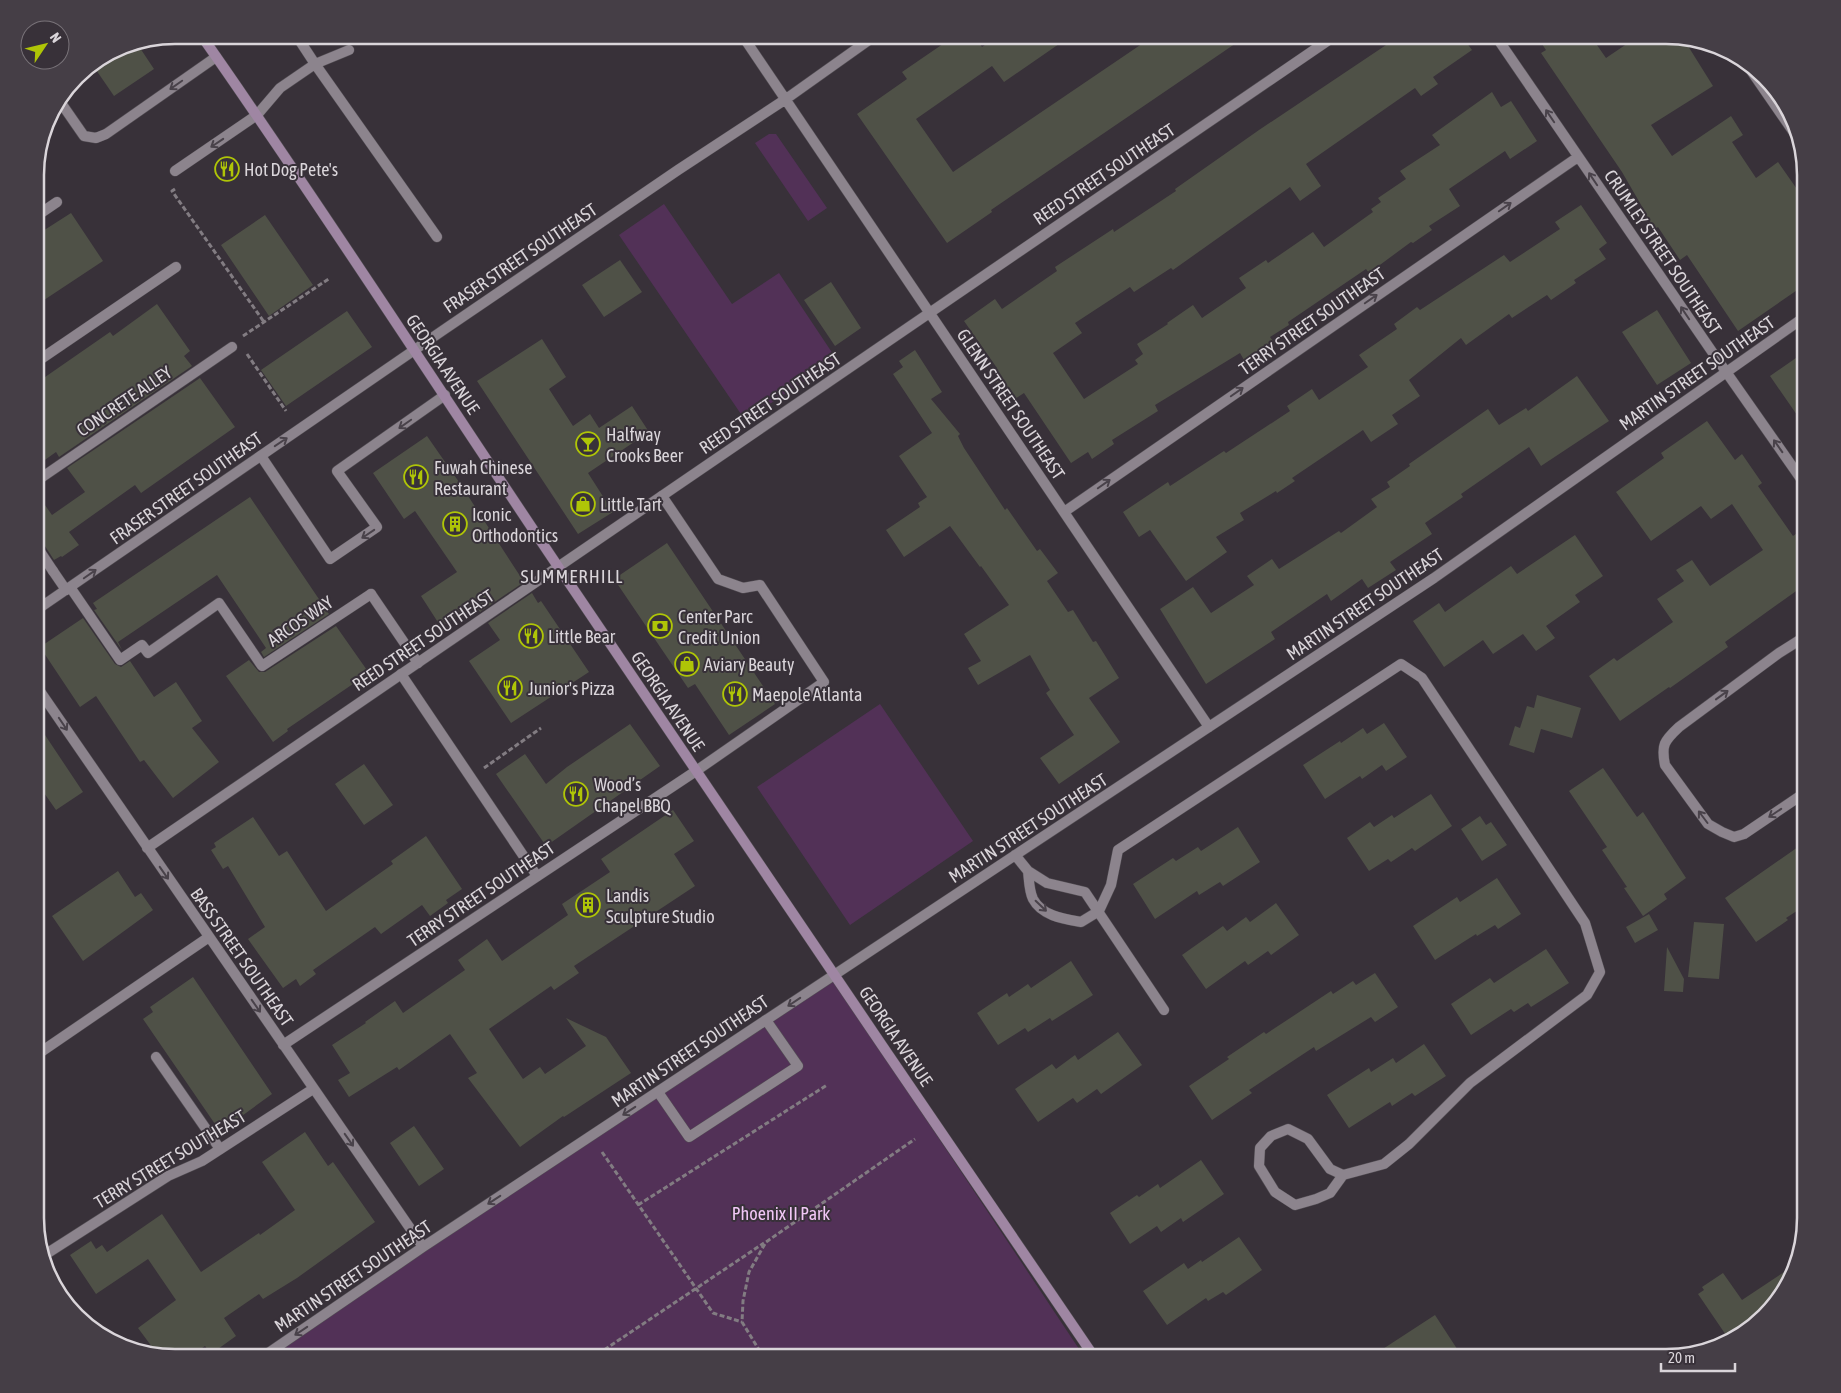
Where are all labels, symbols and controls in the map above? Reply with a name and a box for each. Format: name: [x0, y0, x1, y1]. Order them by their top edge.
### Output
north arrow: [20, 20, 70, 70]
text: N: [47, 30, 65, 46]
one-way arrow: [169, 80, 183, 90]
one-way arrow: [1545, 110, 1555, 124]
street label: REED STREET SOUTHEAST: [1029, 119, 1179, 229]
one-way arrow: [210, 138, 224, 148]
restaurant icon: Hot Dog Pete's: [214, 156, 240, 182]
place label: Hot Dog Pete's: [244, 159, 338, 180]
street label: CRUMLEY STREET SOUTHEAST: [1600, 166, 1726, 338]
one-way arrow: [1588, 172, 1598, 186]
street label: FRASER STREET SOUTHEAST: [439, 199, 601, 317]
one-way arrow: [1498, 202, 1512, 212]
street label: TERRY STREET SOUTHEAST: [1235, 263, 1389, 379]
one-way arrow: [1364, 294, 1378, 304]
one-way arrow: [1680, 306, 1690, 320]
street label: GEORGIA AVENUE: [402, 310, 484, 418]
street label: MARTIN STREET SOUTHEAST: [1615, 311, 1779, 435]
street label: GLENN STREET SOUTHEAST: [953, 325, 1069, 483]
street label: REED STREET SOUTHEAST: [695, 348, 845, 458]
street label: CONCRETE ALLEY: [72, 362, 176, 440]
one-way arrow: [1230, 387, 1244, 397]
one-way arrow: [399, 418, 412, 429]
place label: Halfway Crooks Beer: [606, 424, 684, 466]
street label: FRASER STREET SOUTHEAST: [106, 427, 266, 548]
bar icon: Halfway Crooks Beer: [575, 431, 601, 457]
one-way arrow: [274, 437, 288, 447]
one-way arrow: [1773, 439, 1783, 453]
place label: Fuwah Chinese Restaurant: [434, 457, 532, 499]
restaurant icon: Fuwah Chinese Restaurant: [403, 464, 429, 490]
one-way arrow: [1097, 479, 1111, 489]
shop icon: Little Tart: [570, 491, 596, 517]
place label: Little Tart: [600, 494, 662, 515]
place label: Iconic Orthodontics: [472, 504, 558, 546]
building icon: Iconic Orthodontics: [442, 511, 468, 537]
one-way arrow: [361, 529, 375, 539]
street label: MARTIN STREET SOUTHEAST: [1283, 544, 1447, 664]
district label: SUMMERHILL: [521, 565, 623, 587]
one-way arrow: [83, 569, 97, 579]
street label: REED STREET SOUTHEAST: [348, 585, 498, 695]
street label: ARCOS WAY: [263, 591, 337, 651]
place label: Center Parc Credit Union: [678, 606, 761, 648]
bank icon: Center Parc Credit Union: [647, 613, 673, 639]
restaurant icon: Little Bear: [518, 623, 544, 649]
place label: Little Bear: [548, 626, 616, 647]
street label: GEORGIA AVENUE: [627, 647, 709, 755]
shop icon: Aviary Beauty: [674, 651, 700, 677]
place label: Aviary Beauty: [704, 654, 794, 675]
restaurant icon: Junior's Pizza: [497, 675, 523, 701]
place label: Junior's Pizza: [528, 678, 615, 699]
restaurant icon: Maepole Atlanta: [722, 681, 748, 707]
place label: Maepole Atlanta: [752, 684, 862, 705]
one-way arrow: [1715, 690, 1729, 700]
one-way arrow: [58, 717, 68, 731]
street label: MARTIN STREET SOUTHEAST: [945, 769, 1111, 887]
place label: Wood’s Chapel BBQ: [594, 774, 671, 816]
restaurant icon: Wood’s Chapel BBQ: [563, 781, 589, 807]
one-way arrow: [1768, 808, 1782, 818]
one-way arrow: [1698, 810, 1708, 824]
street label: TERRY STREET SOUTHEAST: [403, 837, 559, 951]
one-way arrow: [159, 865, 169, 879]
street label: BASS STREET SOUTHEAST: [186, 884, 298, 1030]
place label: Landis Sculpture Studio: [606, 885, 715, 927]
building icon: Landis Sculpture Studio: [575, 892, 601, 918]
one-way arrow: [1034, 900, 1047, 912]
street label: GEORGIA AVENUE: [855, 982, 937, 1090]
street label: MARTIN STREET SOUTHEAST: [608, 991, 772, 1111]
one-way arrow: [787, 996, 801, 1007]
one-way arrow: [251, 999, 261, 1013]
street label: TERRY STREET SOUTHEAST: [90, 1105, 250, 1213]
one-way arrow: [622, 1106, 636, 1116]
one-way arrow: [344, 1133, 354, 1147]
one-way arrow: [487, 1196, 501, 1206]
park label: Phoenix II Park: [732, 1203, 830, 1224]
street label: MARTIN STREET SOUTHEAST: [271, 1216, 435, 1336]
one-way arrow: [294, 1326, 308, 1336]
scale bar: [1661, 1340, 1735, 1372]
text: 20 m: [1668, 1349, 1695, 1366]

